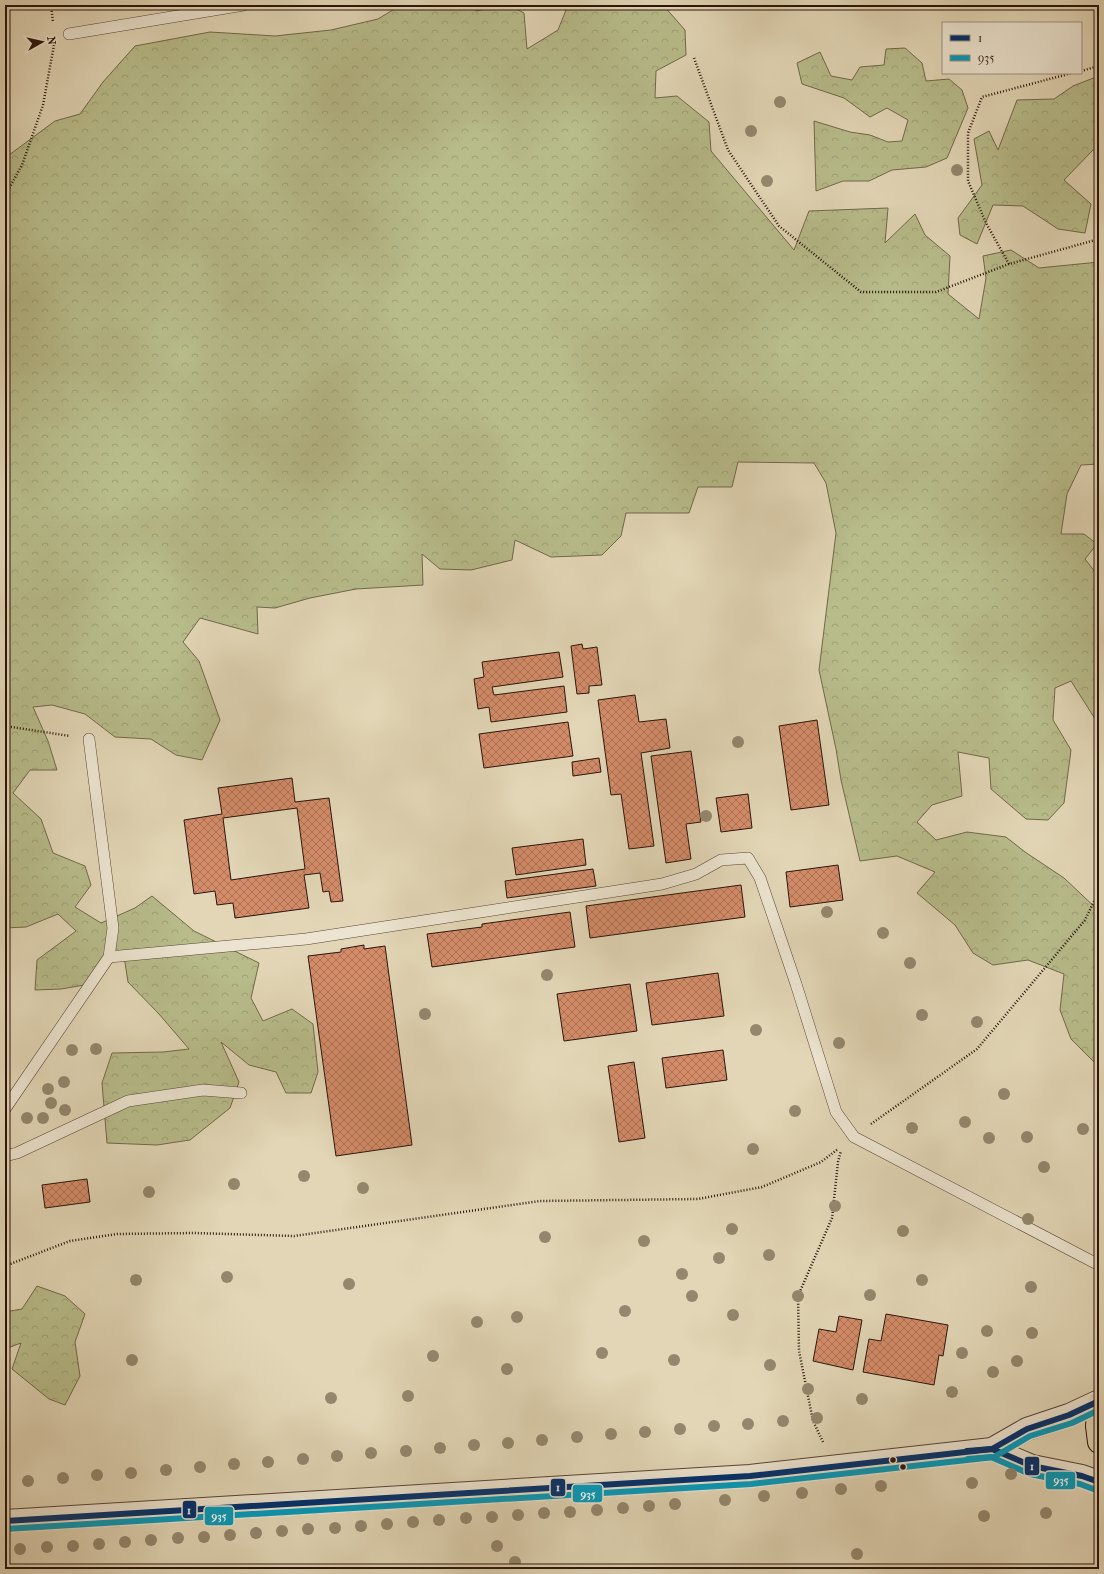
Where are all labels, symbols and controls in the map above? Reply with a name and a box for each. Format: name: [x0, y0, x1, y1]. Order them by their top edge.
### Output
north arrow: [22, 22, 62, 62]
legend: [942, 22, 1082, 74]
text: 1: [978, 31, 982, 45]
text: N: [44, 36, 59, 46]
text: 935: [978, 51, 994, 65]
unlabelled marker: [888, 1455, 898, 1465]
line badge: 1: [1024, 1456, 1040, 1476]
text: 1: [1030, 1460, 1034, 1473]
unlabelled marker: [898, 1462, 908, 1472]
line badge: 935: [1045, 1471, 1076, 1490]
text: 935: [1052, 1474, 1069, 1487]
line badge: 1: [550, 1478, 566, 1497]
text: 1: [556, 1481, 560, 1494]
line badge: 935: [572, 1484, 603, 1503]
text: 935: [579, 1488, 596, 1501]
line badge: 1: [182, 1500, 197, 1519]
text: 1: [187, 1504, 191, 1517]
line badge: 935: [204, 1506, 234, 1526]
text: 935: [210, 1510, 227, 1523]

